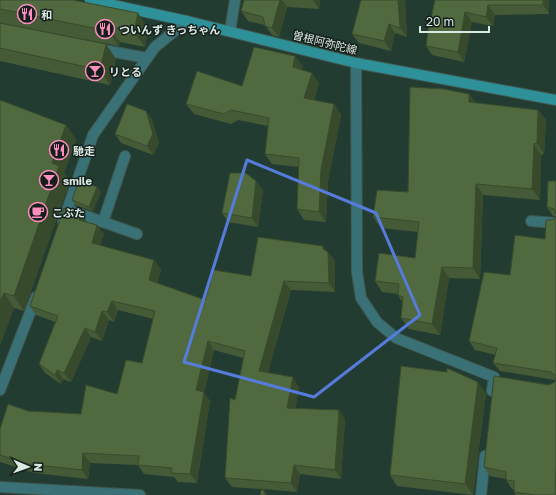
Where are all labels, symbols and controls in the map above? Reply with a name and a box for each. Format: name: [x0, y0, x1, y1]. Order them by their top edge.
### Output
restaurant icon: 和: [16, 3, 38, 25]
place label: 和: [41, 8, 52, 21]
scale bar: [420, 8, 489, 34]
text: 20 m: [426, 14, 454, 29]
restaurant icon: ついんず きっちゃん: [94, 18, 116, 40]
place label: ついんず きっちゃん: [119, 23, 220, 36]
street label: 曽根阿弥陀線: [291, 28, 359, 56]
bar icon: リとる: [84, 60, 106, 82]
place label: リとる: [109, 65, 142, 78]
restaurant icon: 馳走: [48, 139, 70, 161]
place label: 馳走: [73, 144, 95, 157]
bar icon: smile: [38, 169, 60, 191]
place label: smile: [63, 174, 92, 187]
cafe icon: こぶた: [27, 201, 49, 223]
place label: こぶた: [52, 206, 85, 219]
north arrow: [8, 447, 48, 487]
text: N: [32, 463, 45, 472]

